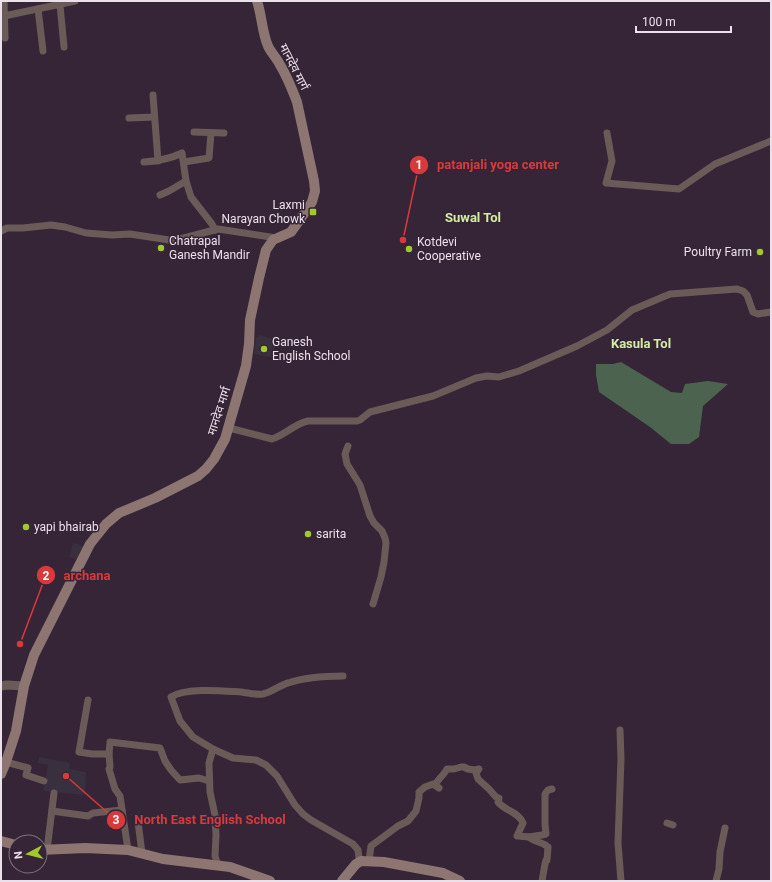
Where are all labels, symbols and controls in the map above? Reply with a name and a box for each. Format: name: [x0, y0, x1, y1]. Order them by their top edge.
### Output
scale bar: [636, 8, 731, 34]
text: 100 m: [642, 15, 676, 29]
street label: मानदेव मार्ग: [276, 41, 313, 93]
callout: patanjali yoga center: [409, 152, 567, 177]
text: patanjali yoga center: [437, 157, 559, 172]
text: 1: [416, 158, 422, 172]
place label: Laxmi Narayan Chowk: [222, 198, 306, 226]
marker: Laxmi Narayan Chowk: [308, 207, 318, 217]
district label: Suwal Tol: [445, 210, 501, 225]
place label: Chatrapal Ganesh Mandir: [169, 234, 250, 262]
place label: Kotdevi Cooperative: [417, 235, 481, 263]
marker: Chatrapal Ganesh Mandir: [156, 243, 166, 253]
marker: Kotdevi Cooperative: [404, 244, 414, 254]
place label: Poultry Farm: [684, 245, 752, 259]
marker: Poultry Farm: [755, 247, 765, 257]
place label: Ganesh English School: [272, 335, 350, 363]
district label: Kasula Tol: [611, 336, 671, 351]
marker: Ganesh English School: [259, 344, 269, 354]
street label: मानदेव मार्ग: [204, 384, 234, 437]
place label: yapi bhairab: [34, 520, 99, 534]
marker: yapi bhairab: [21, 522, 31, 532]
place label: sarita: [316, 527, 346, 541]
marker: sarita: [303, 529, 313, 539]
callout: archana: [36, 563, 118, 588]
text: archana: [64, 568, 110, 583]
text: 2: [43, 569, 50, 583]
callout: North East English School: [106, 807, 293, 832]
text: North East English School: [134, 812, 286, 827]
text: 3: [113, 813, 120, 827]
north arrow: [8, 834, 48, 874]
text: N: [12, 850, 25, 860]

